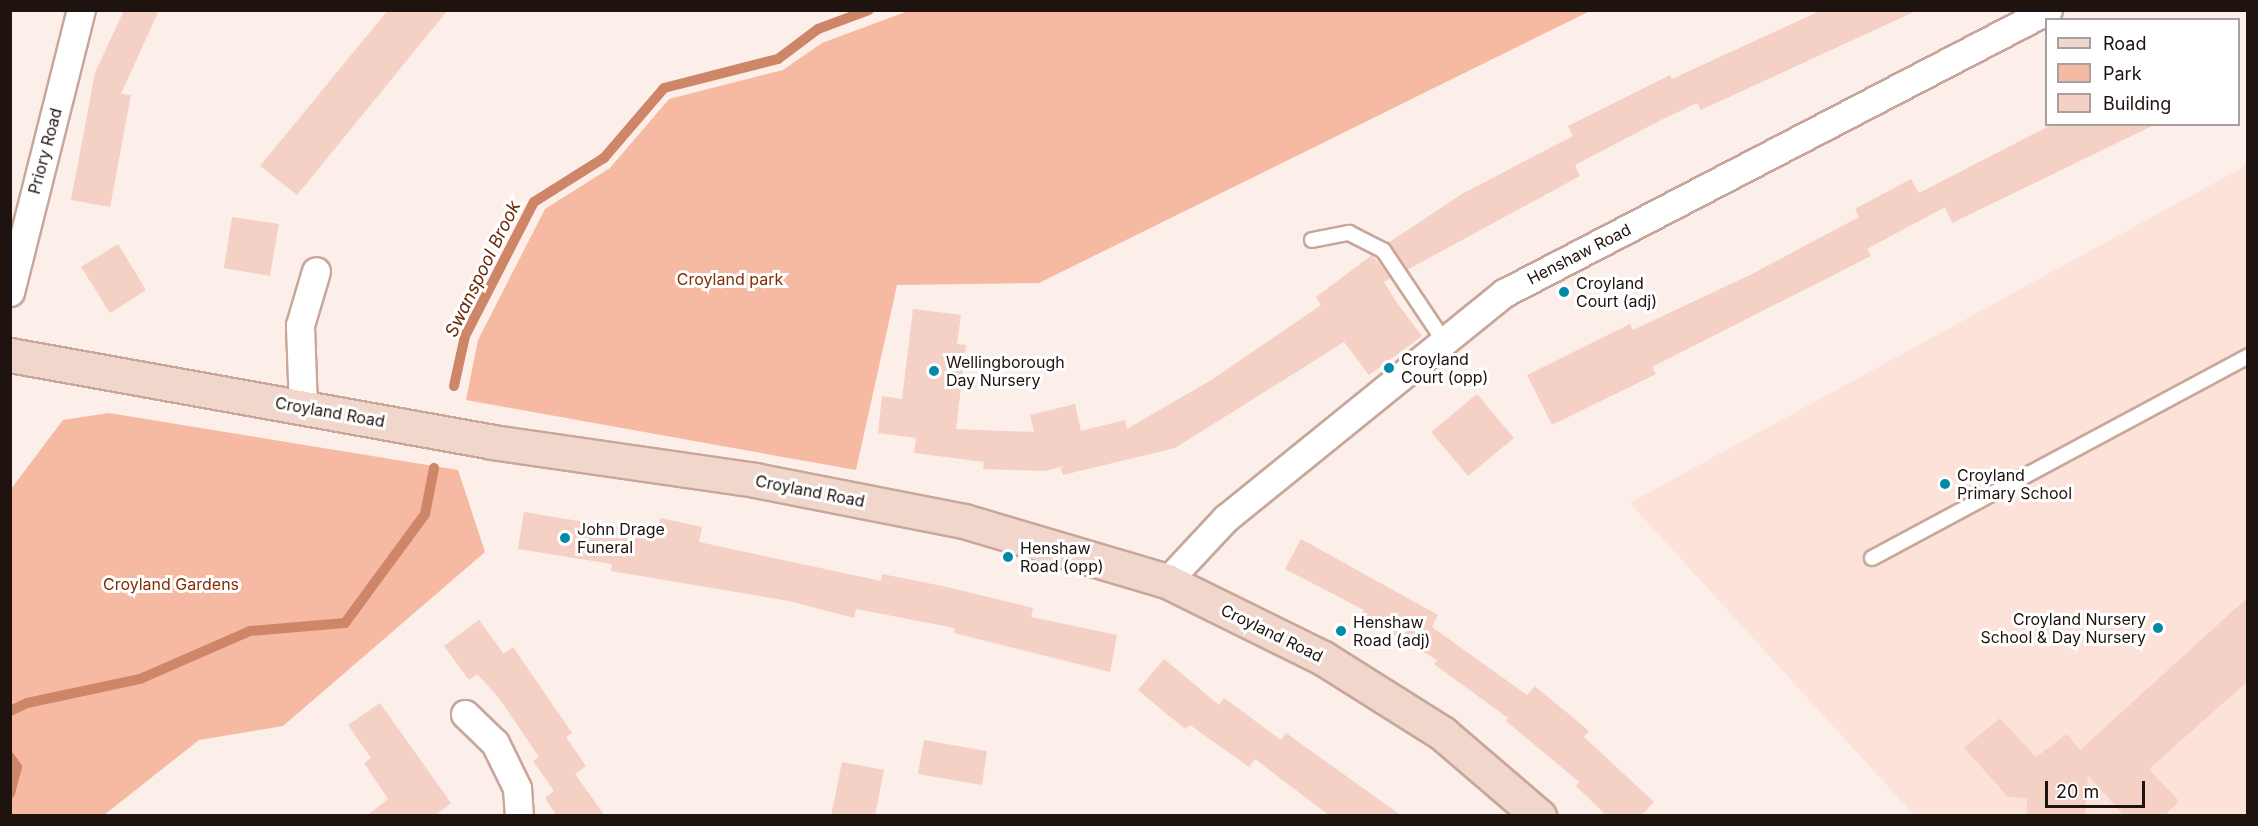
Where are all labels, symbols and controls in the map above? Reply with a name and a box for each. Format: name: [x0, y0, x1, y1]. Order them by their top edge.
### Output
legend: [2045, 18, 2240, 126]
text: Road: [2103, 33, 2146, 54]
text: Park: [2103, 63, 2142, 84]
text: Building: [2103, 93, 2171, 114]
street label: Priory Road: [24, 106, 66, 196]
water label: Swanspool Brook: [441, 197, 525, 341]
street label: Henshaw Road: [1524, 220, 1634, 288]
park label: Croyland park: [677, 269, 783, 289]
place label: Croyland Court (adj): [1576, 273, 1657, 311]
marker: Croyland Court (adj): [1557, 285, 1571, 299]
place label: Croyland Court (opp): [1401, 349, 1488, 387]
place label: Wellingborough Day Nursery: [946, 352, 1065, 390]
marker: Croyland Court (opp): [1382, 361, 1396, 375]
marker: Wellingborough Day Nursery: [927, 364, 941, 378]
street label: Croyland Road: [274, 393, 386, 431]
place label: Croyland Primary School: [1957, 465, 2072, 503]
street label: Croyland Road: [754, 471, 866, 511]
marker: Croyland Primary School: [1938, 477, 1952, 491]
place label: John Drage Funeral: [577, 519, 665, 557]
marker: John Drage Funeral: [558, 531, 572, 545]
place label: Henshaw Road (opp): [1020, 538, 1104, 576]
marker: Henshaw Road (opp): [1001, 550, 1015, 564]
park label: Croyland Gardens: [103, 574, 239, 594]
street label: Croyland Road: [1218, 600, 1326, 666]
place label: Croyland Nursery School & Day Nursery: [1980, 609, 2146, 647]
place label: Henshaw Road (adj): [1353, 612, 1430, 650]
marker: Croyland Nursery School & Day Nursery: [2151, 621, 2165, 635]
marker: Henshaw Road (adj): [1334, 624, 1348, 638]
scale bar: [2048, 769, 2148, 807]
text: 20 m: [2056, 781, 2099, 802]

